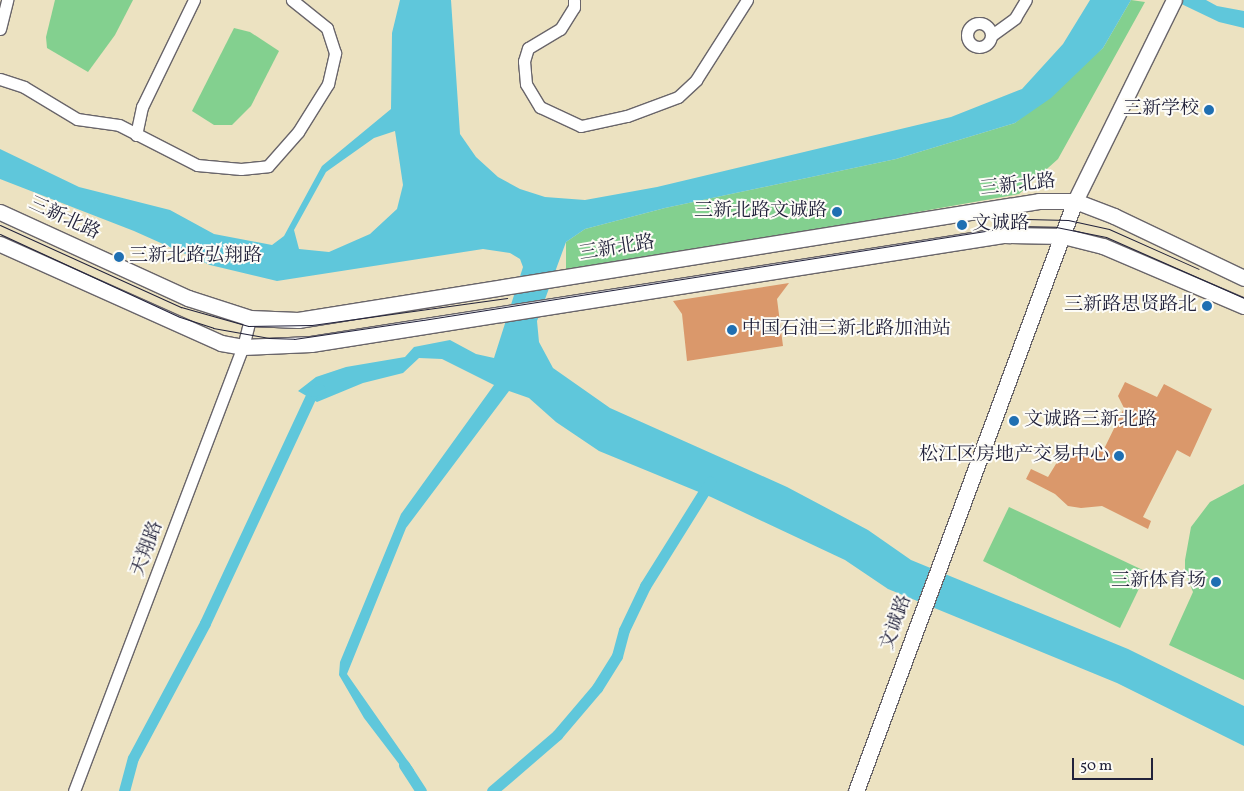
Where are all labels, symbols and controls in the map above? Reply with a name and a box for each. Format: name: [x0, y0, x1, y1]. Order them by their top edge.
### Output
place label: 三新学校: [1123, 99, 1199, 121]
marker: 三新学校: [1203, 104, 1215, 116]
street label: 三新北路: [979, 171, 1057, 201]
street label: 三新北路: [25, 193, 103, 245]
place label: 三新北路文诚路: [694, 201, 827, 223]
marker: 三新北路文诚路: [831, 206, 843, 218]
place label: 文诚路: [972, 214, 1029, 236]
marker: 文诚路: [956, 219, 968, 231]
street label: 三新北路: [578, 232, 656, 266]
place label: 三新北路弘翔路: [129, 246, 262, 268]
marker: 三新北路弘翔路: [113, 251, 125, 263]
place label: 三新路思贤路北: [1064, 295, 1197, 317]
marker: 三新路思贤路北: [1201, 300, 1213, 312]
place label: 中国石油三新北路加油站: [742, 319, 951, 341]
marker: 中国石油三新北路加油站: [726, 324, 738, 336]
place label: 文诚路三新北路: [1024, 410, 1157, 432]
marker: 文诚路三新北路: [1008, 415, 1020, 427]
place label: 松江区房地产交易中心: [919, 445, 1109, 467]
marker: 松江区房地产交易中心: [1113, 450, 1125, 462]
street label: 天翔路: [127, 518, 169, 580]
place label: 三新体育场: [1111, 571, 1206, 593]
marker: 三新体育场: [1210, 576, 1222, 588]
street label: 文诚路: [877, 592, 917, 654]
scale bar: [1074, 748, 1155, 780]
text: 50 m: [1080, 756, 1112, 777]

